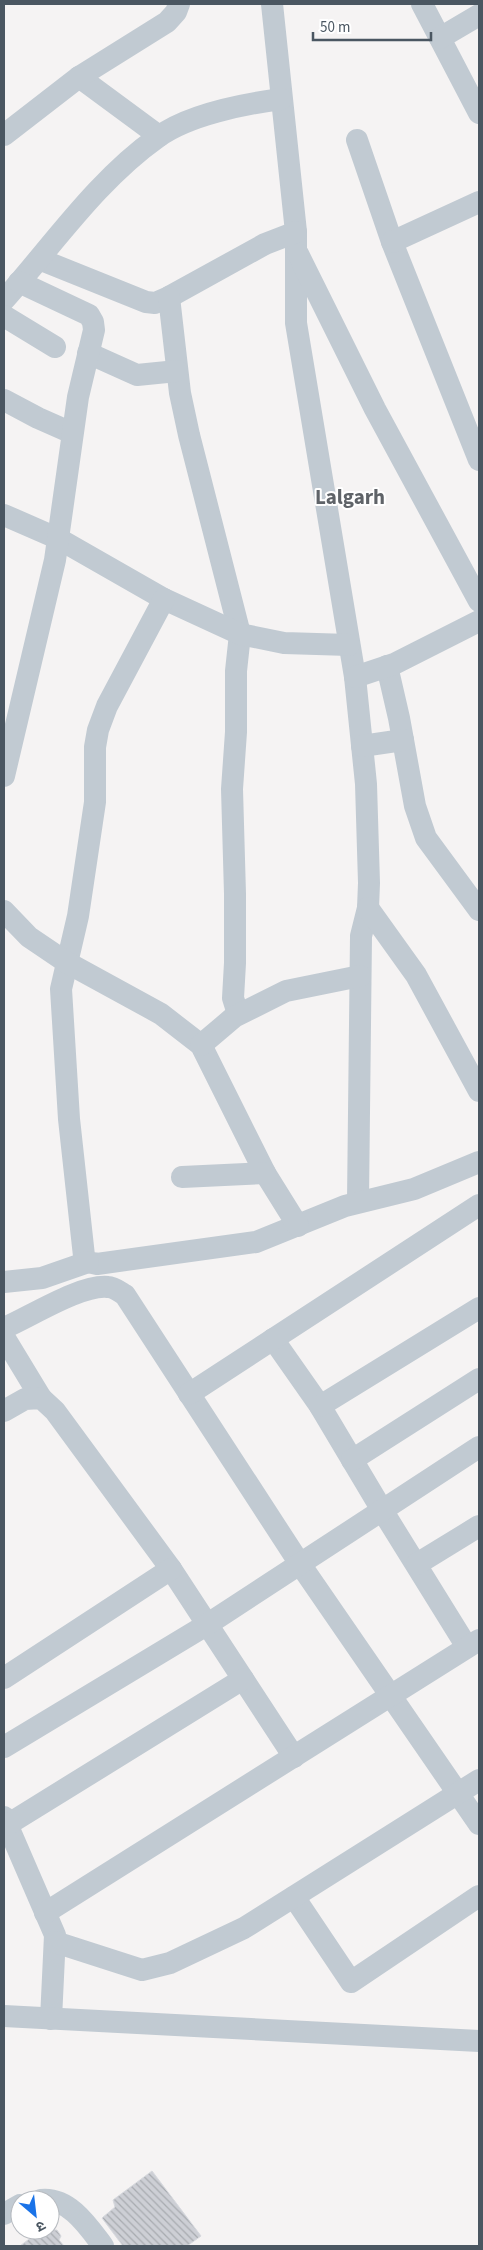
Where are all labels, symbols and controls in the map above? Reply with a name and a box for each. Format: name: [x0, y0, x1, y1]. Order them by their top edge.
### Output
scale bar: [313, 10, 430, 42]
text: 50 m: [320, 17, 350, 38]
district label: Lalgarh: [315, 482, 385, 512]
north arrow: [10, 2190, 60, 2240]
text: उ: [32, 2215, 49, 2237]

